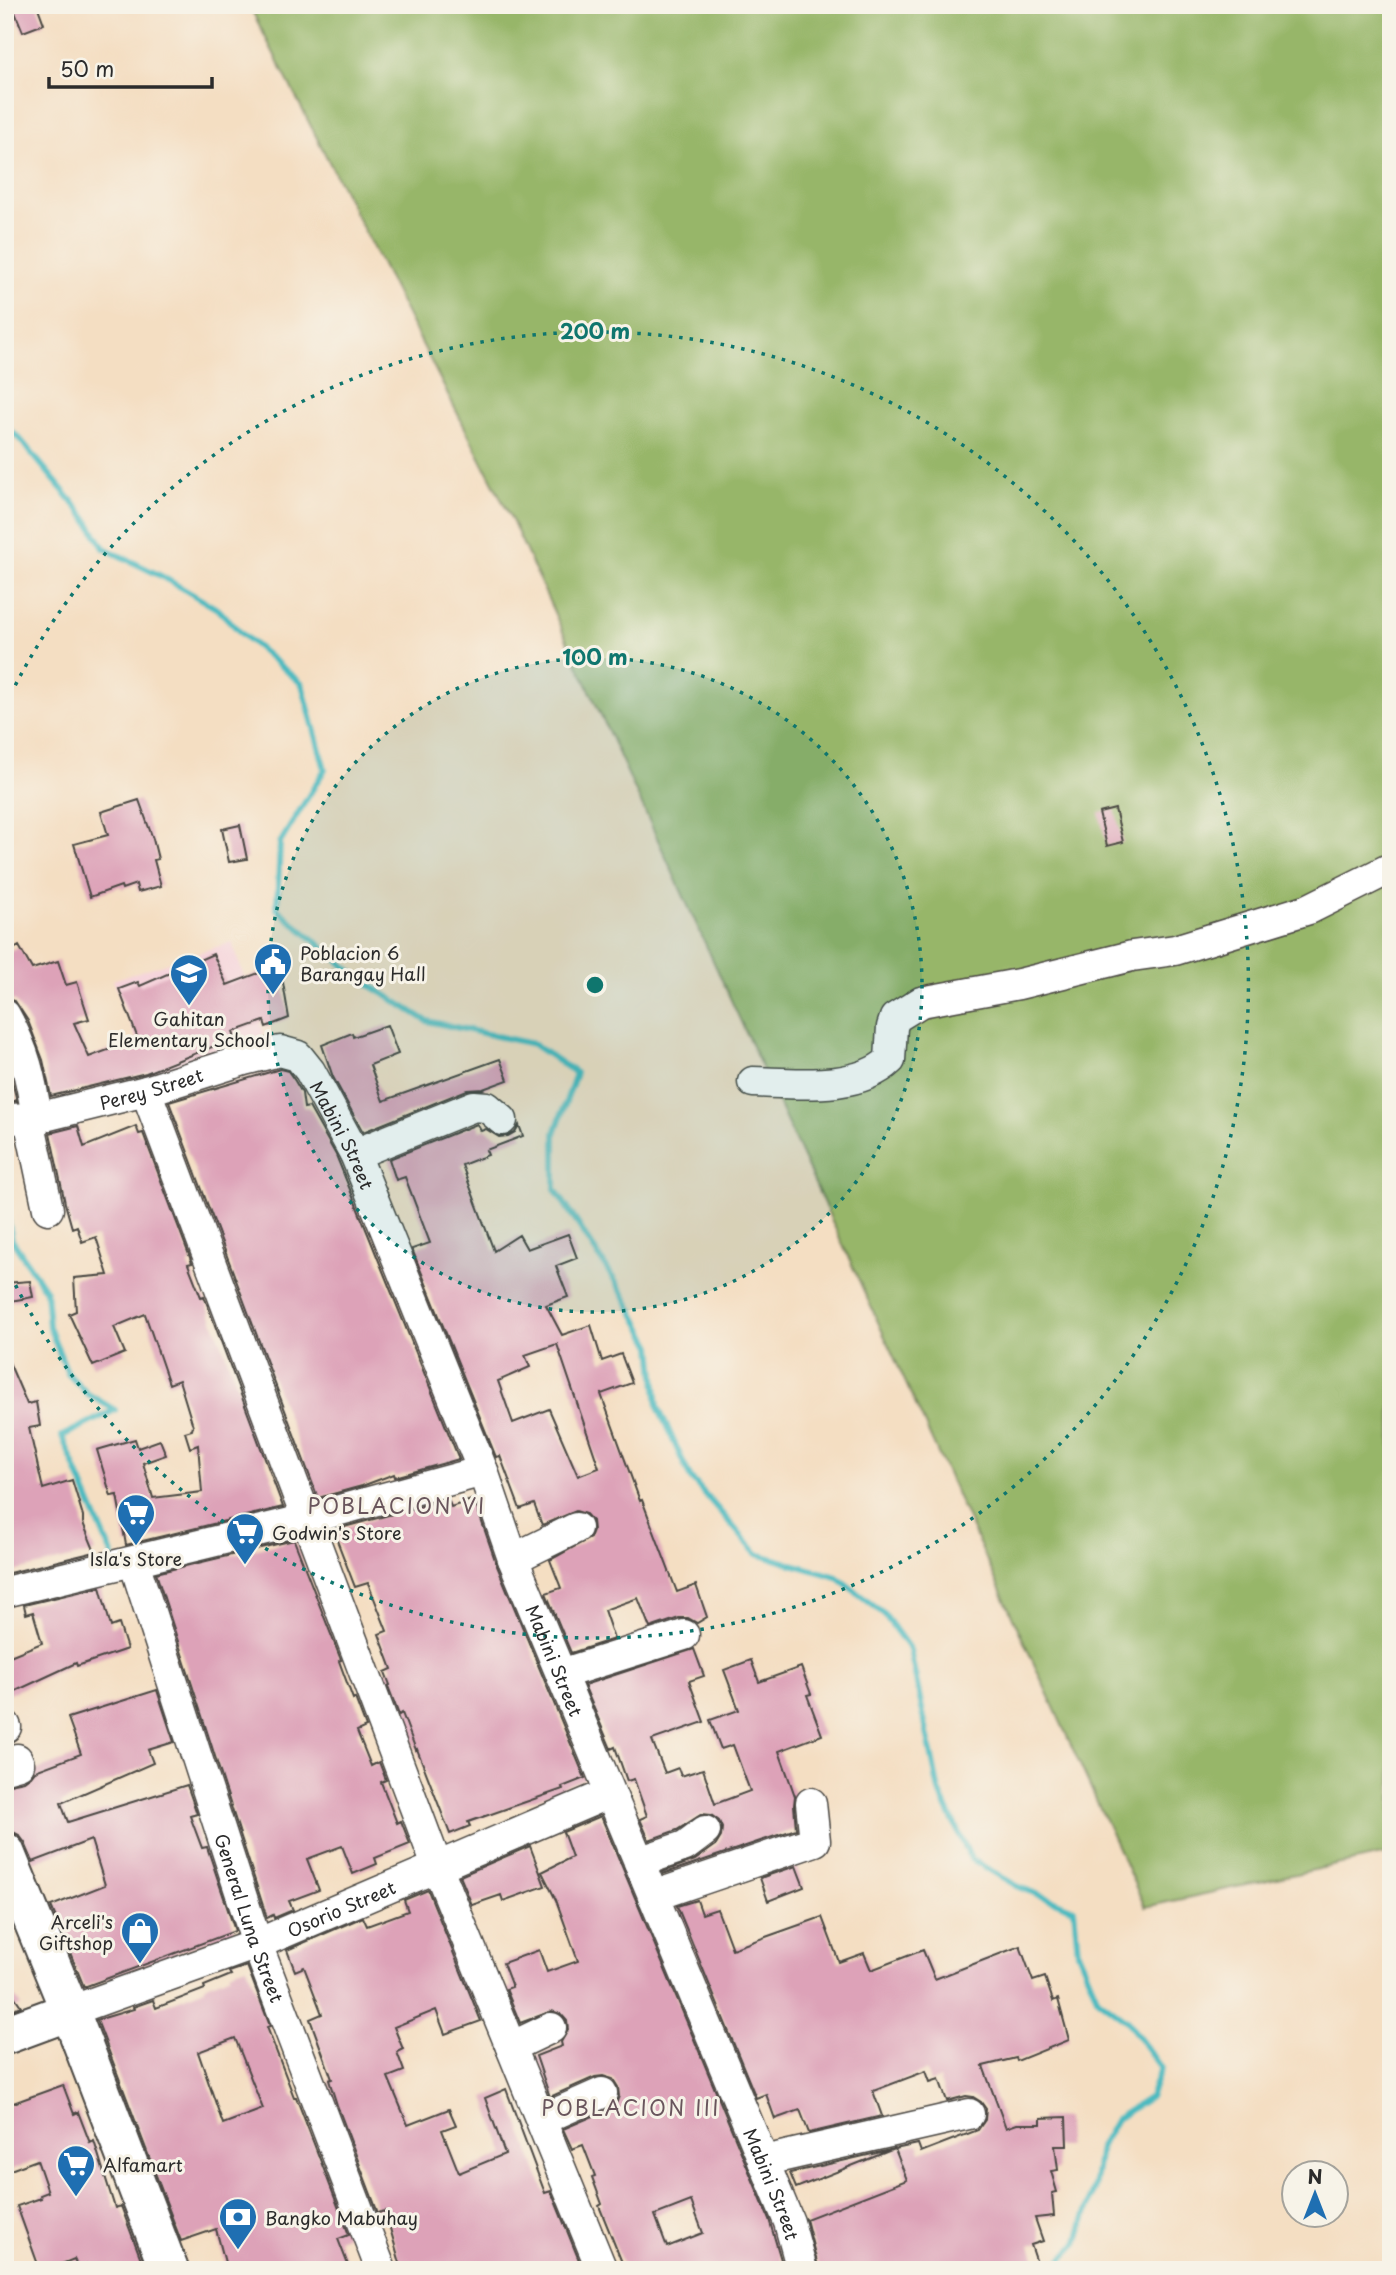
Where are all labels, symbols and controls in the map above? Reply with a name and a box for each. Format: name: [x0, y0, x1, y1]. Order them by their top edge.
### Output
scale bar: [49, 46, 212, 90]
text: 50 m: [60, 52, 114, 84]
text: 200 m: [560, 314, 630, 346]
text: 100 m: [562, 640, 628, 672]
place label: Poblacion 6 Barangay Hall: [300, 939, 426, 987]
public building icon: Poblacion 6 Barangay Hall: [252, 941, 294, 996]
school or university icon: Gahitan Elementary School: [168, 952, 210, 1007]
centre of rings: [583, 973, 607, 997]
place label: Gahitan Elementary School: [108, 1005, 270, 1053]
street label: Perey Street: [97, 1060, 206, 1116]
street label: Mabini Street: [304, 1076, 381, 1193]
district label: POBLACION VI: [308, 1489, 486, 1521]
supermarket icon: Isla's Store: [115, 1492, 157, 1547]
supermarket icon: Godwin's Store: [224, 1511, 266, 1566]
place label: Godwin's Store: [272, 1519, 402, 1546]
place label: Isla's Store: [90, 1545, 182, 1572]
street label: Mabini Street: [520, 1600, 590, 1720]
street label: General Luna Street: [209, 1830, 291, 2006]
street label: Osorio Street: [282, 1873, 400, 1943]
place label: Arceli's Giftshop: [39, 1908, 113, 1956]
shop icon: Arceli's Giftshop: [119, 1910, 161, 1965]
district label: POBLACION III: [541, 2091, 721, 2123]
street label: Mabini Street: [738, 2124, 807, 2243]
supermarket icon: Alfamart: [55, 2143, 97, 2198]
place label: Alfamart: [103, 2151, 183, 2178]
north arrow: [1280, 2160, 1350, 2230]
text: N: [1307, 2162, 1323, 2190]
bank icon: Bangko Mabuhay: [217, 2196, 259, 2251]
place label: Bangko Mabuhay: [265, 2204, 418, 2231]

